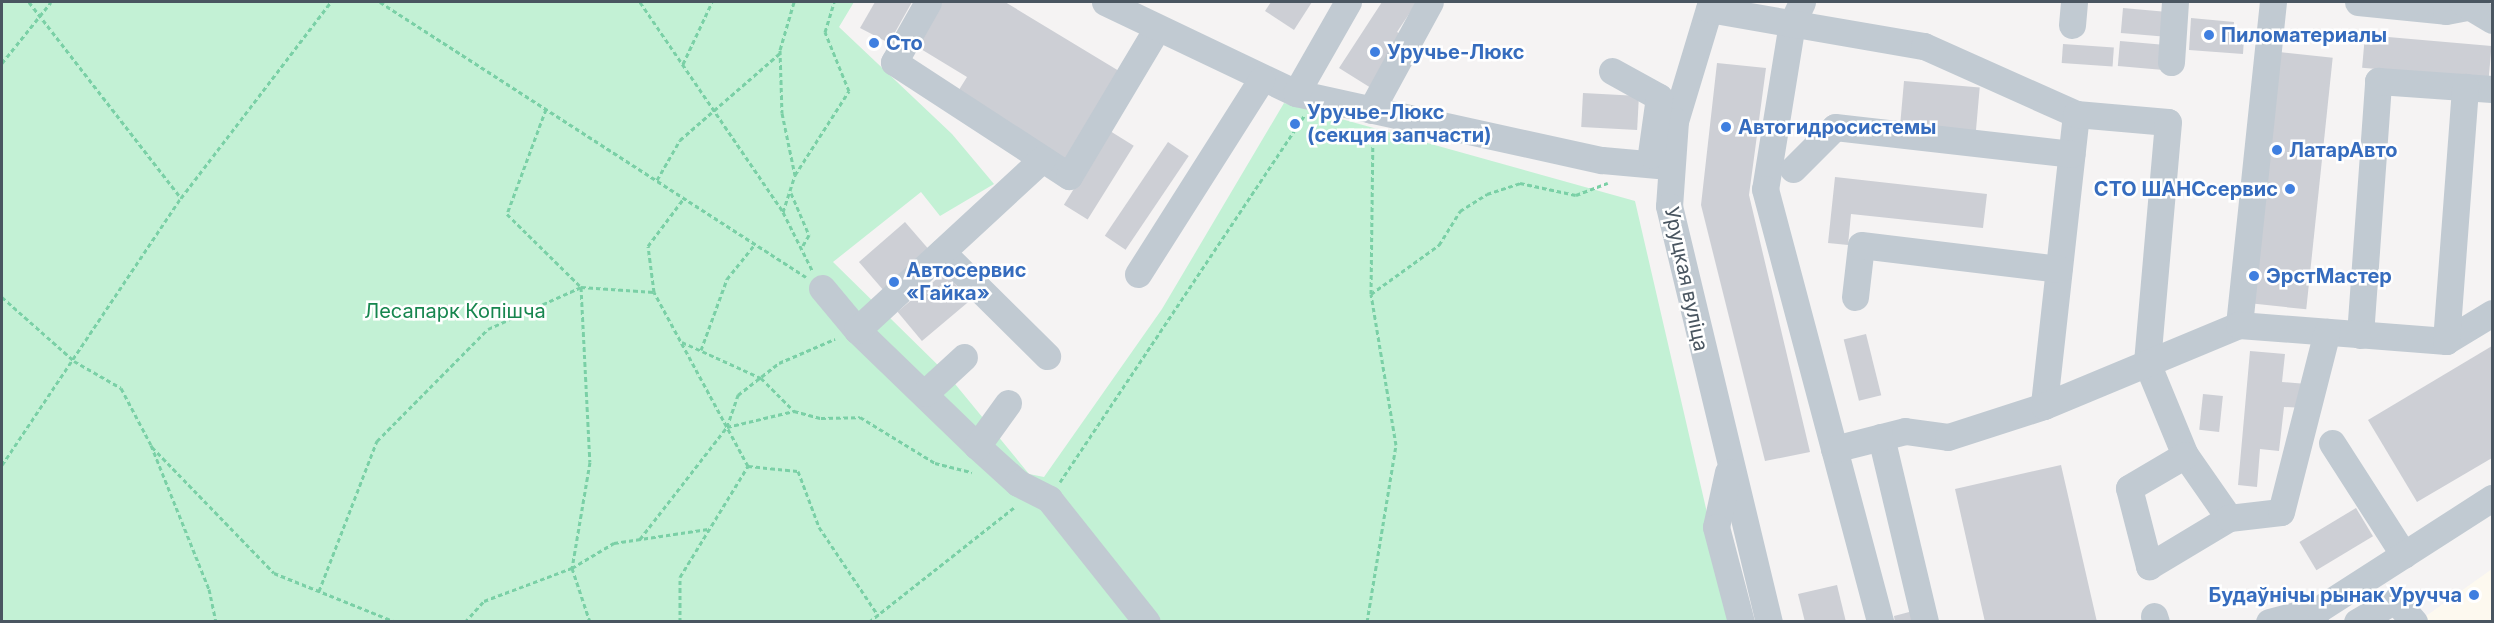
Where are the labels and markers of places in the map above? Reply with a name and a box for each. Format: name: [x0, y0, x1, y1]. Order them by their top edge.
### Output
place label: Пиломатериалы: [2221, 23, 2387, 47]
marker: Пиломатериалы: [2202, 28, 2216, 42]
place label: Сто: [886, 31, 923, 55]
marker: Сто: [867, 36, 881, 50]
place label: Уручье-Люкс: [1387, 40, 1525, 64]
marker: Уручье-Люкс: [1368, 45, 1382, 59]
place label: Уручье-Люкс (секция запчасти): [1307, 100, 1492, 147]
place label: Автогидросистемы: [1738, 115, 1936, 139]
marker: Уручье-Люкс (секция запчасти): [1288, 117, 1302, 131]
marker: Автогидросистемы: [1719, 120, 1733, 134]
place label: ЛатарАвто: [2289, 138, 2398, 162]
marker: ЛатарАвто: [2270, 143, 2284, 157]
place label: СТО ШАНСсервис: [2094, 177, 2278, 201]
marker: СТО ШАНСсервис: [2283, 182, 2297, 196]
place label: Автосервис «Гайка»: [906, 258, 1026, 305]
place label: ЭрстМастер: [2266, 264, 2392, 288]
marker: ЭрстМастер: [2247, 269, 2261, 283]
marker: Автосервис «Гайка»: [887, 275, 901, 289]
place label: Будаўнічы рынак Уручча: [2208, 583, 2462, 607]
marker: Будаўнічы рынак Уручча: [2467, 588, 2481, 602]

